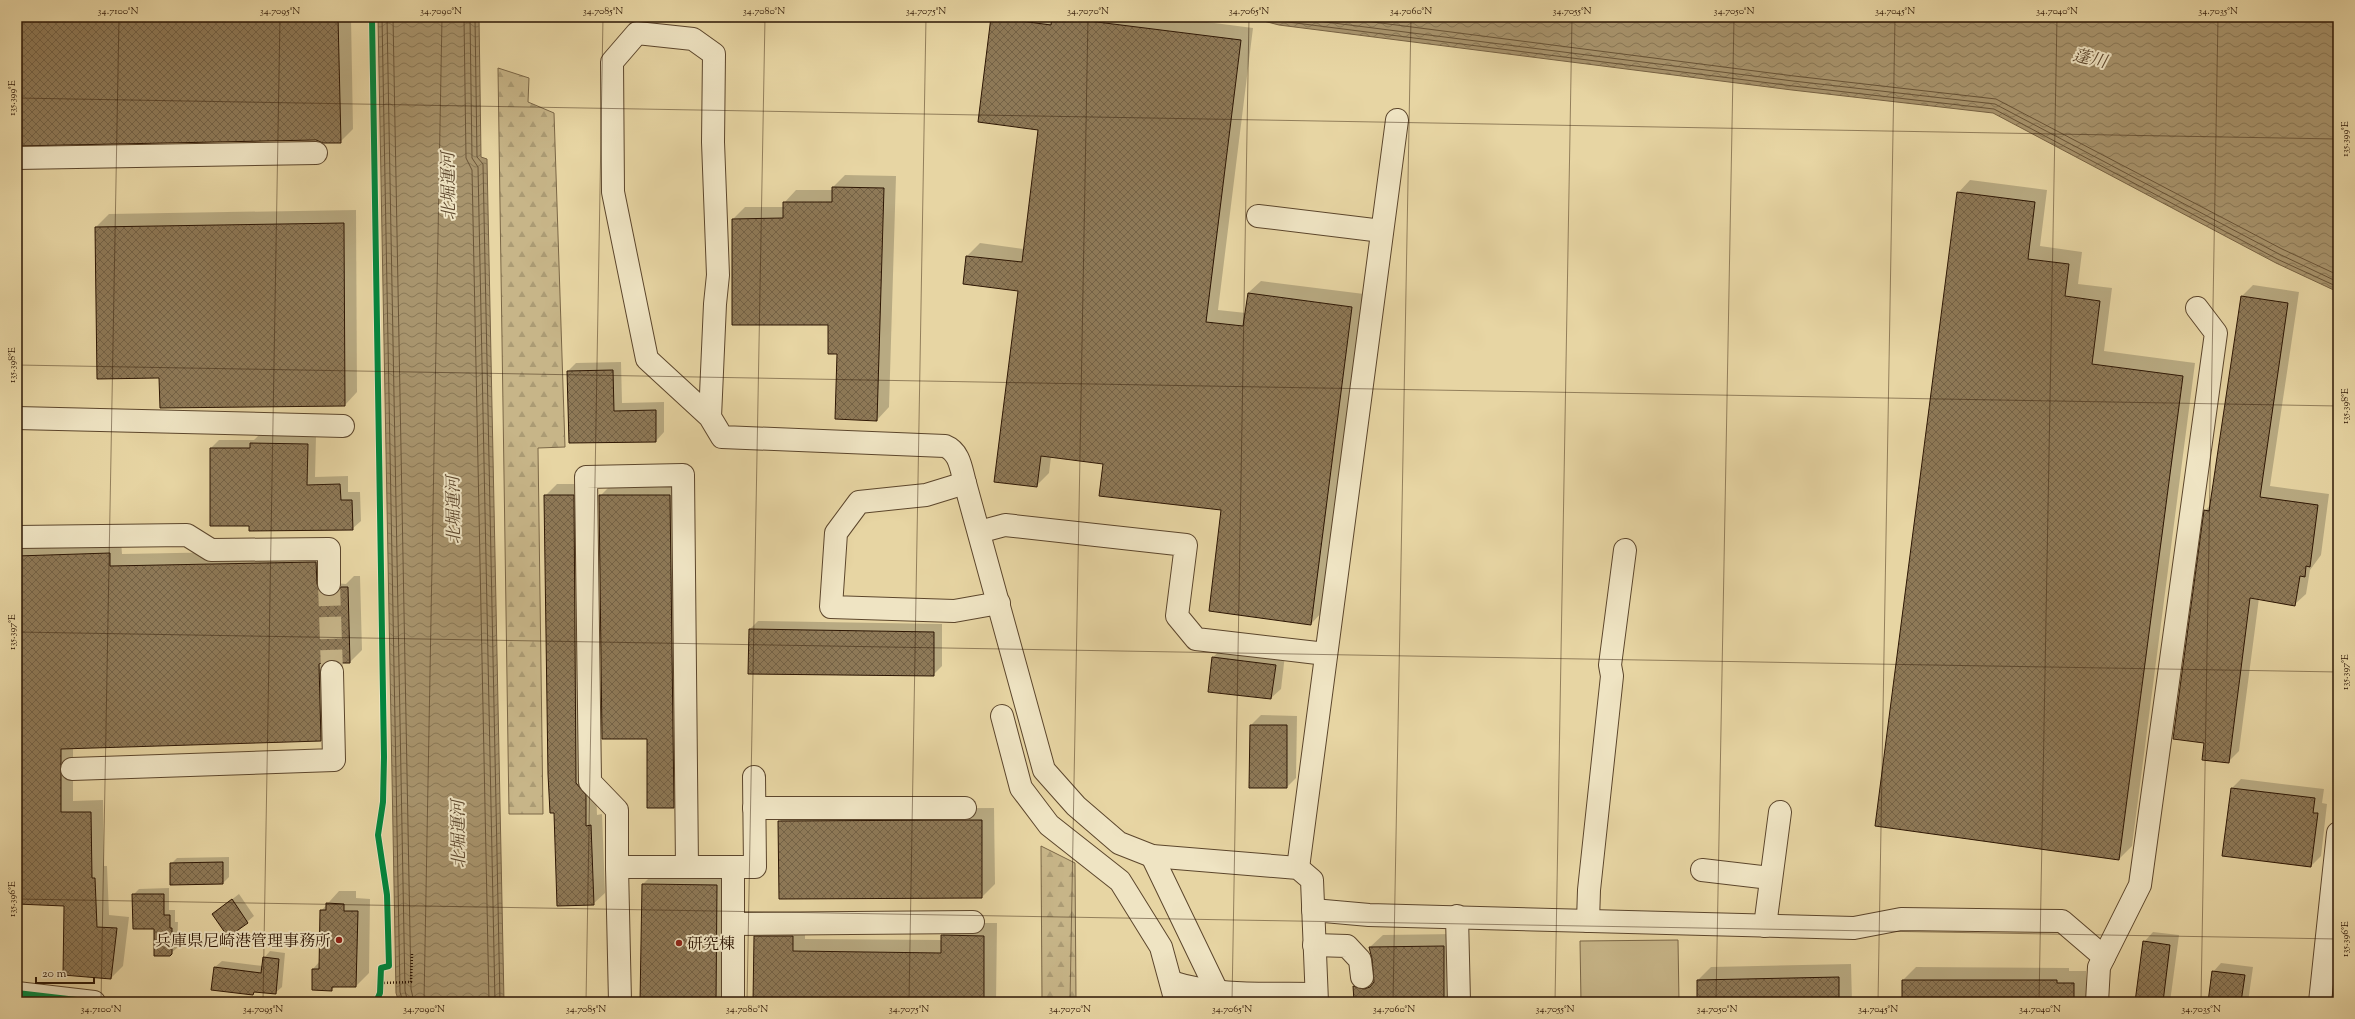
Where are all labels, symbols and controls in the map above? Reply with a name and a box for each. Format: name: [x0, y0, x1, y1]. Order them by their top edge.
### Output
text: 34.7100°N: [98, 4, 138, 19]
text: 34.7095°N: [260, 4, 300, 19]
text: 34.7090°N: [420, 4, 462, 19]
text: 34.7085°N: [583, 4, 623, 19]
text: 34.7080°N: [743, 4, 785, 19]
text: 34.7075°N: [906, 4, 946, 19]
text: 34.7070°N: [1067, 4, 1109, 19]
text: 34.7065°N: [1229, 4, 1269, 19]
text: 34.7060°N: [1390, 4, 1432, 19]
text: 34.7055°N: [1552, 4, 1592, 19]
text: 34.7050°N: [1714, 4, 1754, 19]
text: 34.7045°N: [1875, 4, 1915, 19]
text: 34.7040°N: [2036, 4, 2078, 19]
text: 34.7035°N: [2198, 4, 2238, 19]
water label: 蓬川: [2070, 44, 2111, 76]
text: 135.399°E: [5, 80, 20, 116]
text: 135.399°E: [2338, 121, 2353, 157]
water label: 北堀運河: [437, 149, 463, 220]
text: 135.398°E: [5, 347, 20, 383]
text: 135.398°E: [2338, 388, 2353, 424]
water label: 北堀運河: [442, 473, 468, 544]
text: 135.397°E: [5, 614, 20, 650]
text: 135.397°E: [2338, 654, 2353, 690]
water label: 北堀運河: [447, 797, 473, 868]
text: 135.396°E: [5, 881, 20, 917]
text: 135.396°E: [2338, 921, 2353, 957]
place label: 兵庫県尼崎港管理事務所: [155, 931, 331, 954]
place label: 研究棟: [687, 934, 735, 957]
marker: 兵庫県尼崎港管理事務所: [334, 935, 344, 945]
marker: 研究棟: [674, 938, 684, 948]
scale bar: [36, 959, 94, 985]
text: 20 m: [42, 965, 67, 983]
text: 34.7100°N: [81, 1002, 121, 1017]
text: 34.7095°N: [243, 1002, 283, 1017]
text: 34.7090°N: [403, 1002, 445, 1017]
text: 34.7085°N: [566, 1002, 606, 1017]
text: 34.7080°N: [726, 1002, 768, 1017]
text: 34.7075°N: [889, 1002, 929, 1017]
text: 34.7070°N: [1049, 1002, 1091, 1017]
text: 34.7065°N: [1212, 1002, 1252, 1017]
text: 34.7060°N: [1373, 1002, 1415, 1017]
text: 34.7055°N: [1535, 1002, 1575, 1017]
text: 34.7050°N: [1697, 1002, 1737, 1017]
text: 34.7045°N: [1858, 1002, 1898, 1017]
text: 34.7040°N: [2019, 1002, 2061, 1017]
text: 34.7035°N: [2181, 1002, 2221, 1017]

